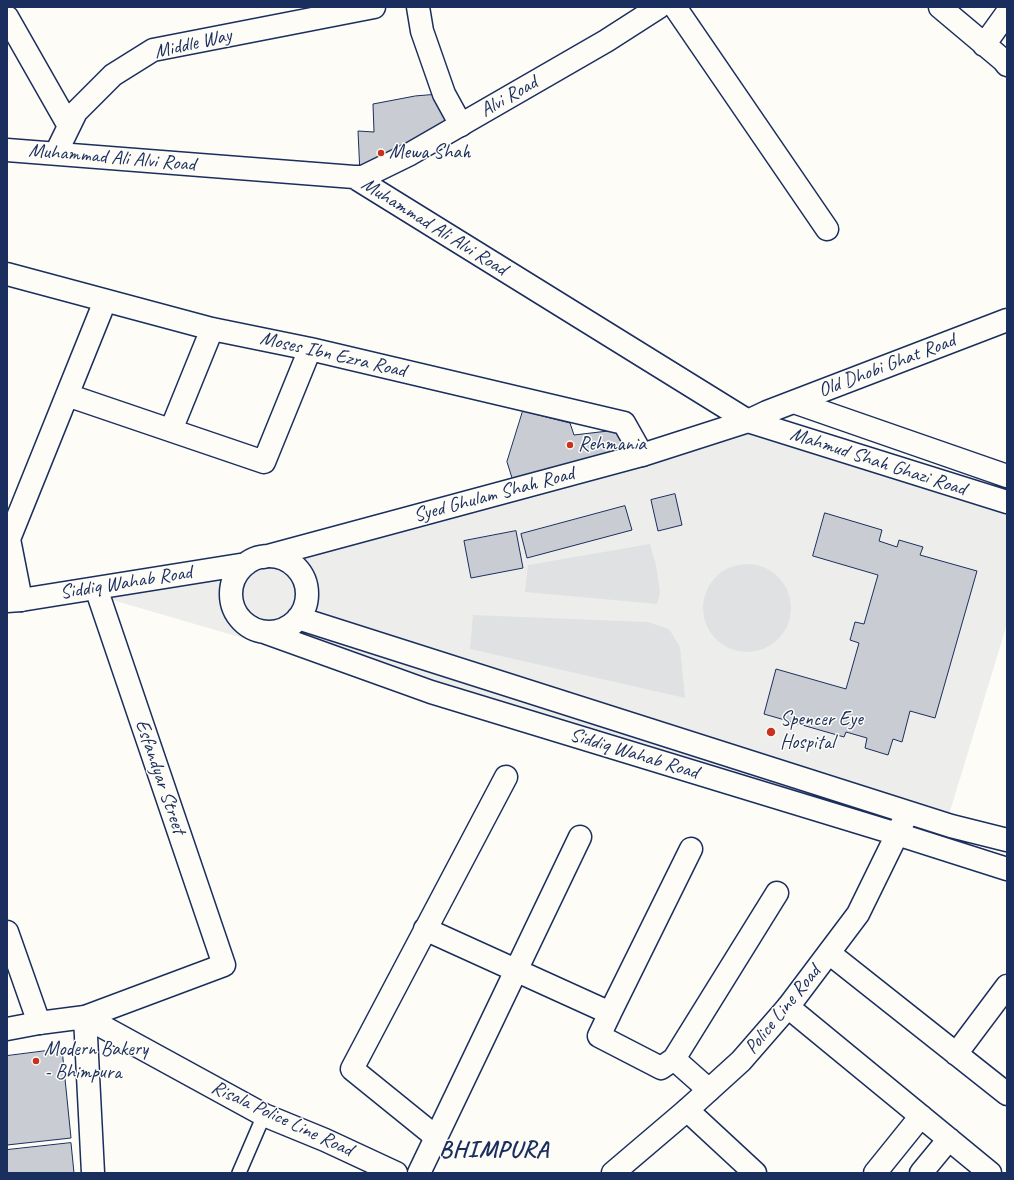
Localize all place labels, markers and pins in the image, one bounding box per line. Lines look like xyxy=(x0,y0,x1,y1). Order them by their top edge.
place label: Mewa Shah xyxy=(389,141,470,165)
marker: Mewa Shah xyxy=(376,148,386,158)
place label: Rehmania xyxy=(578,433,646,457)
marker: Rehmania xyxy=(565,440,575,450)
place label: Spencer Eye Hospital xyxy=(780,708,863,755)
marker: Spencer Eye Hospital xyxy=(765,726,777,738)
place label: Modern Bakery - Bhimpura xyxy=(44,1038,148,1085)
marker: Modern Bakery - Bhimpura xyxy=(31,1056,41,1066)

